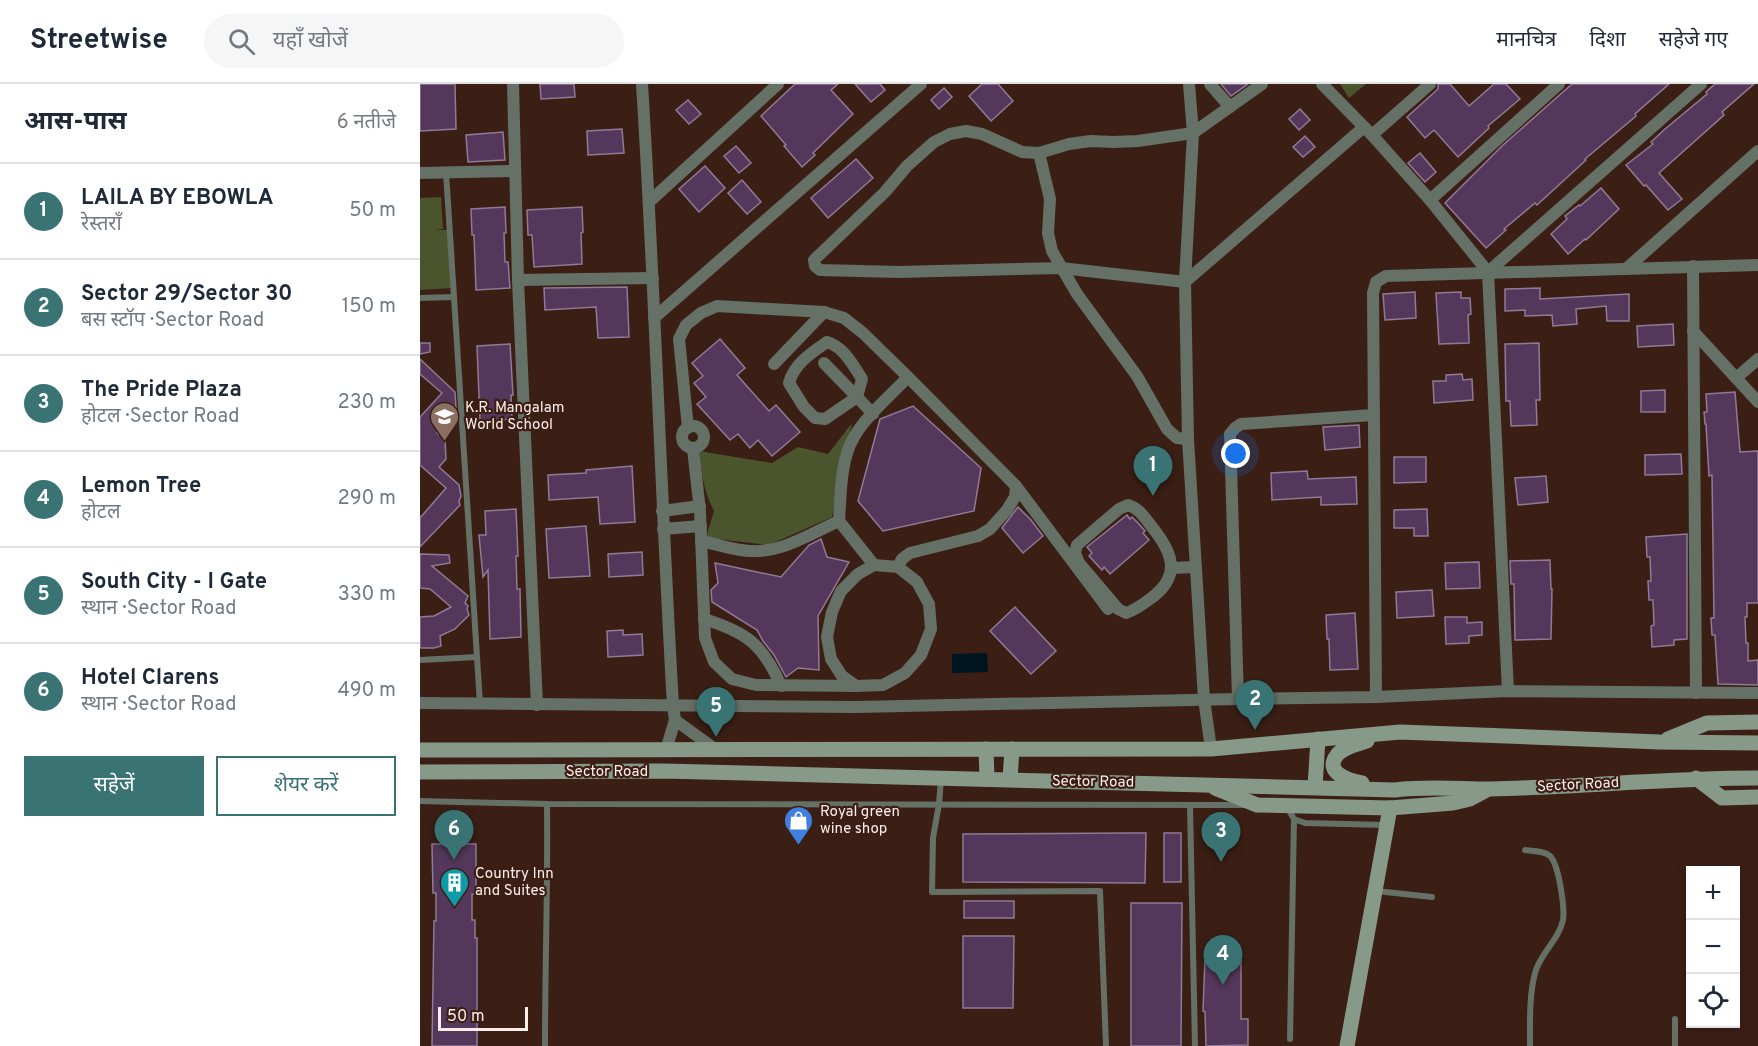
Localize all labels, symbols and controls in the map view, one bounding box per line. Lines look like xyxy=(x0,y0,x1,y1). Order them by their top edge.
search box xyxy=(204,14,624,68)
text: Streetwise xyxy=(30,23,168,59)
icon: search xyxy=(225,25,258,58)
text: मानचित्र xyxy=(1496,27,1556,54)
text: दिशा xyxy=(1589,27,1626,54)
text: सहेजे गए xyxy=(1659,27,1728,54)
text: यहाँ खोजें xyxy=(273,28,348,55)
text: आस-पास xyxy=(24,106,127,139)
text: 6 नतीजे xyxy=(337,110,396,136)
text: LAILA BY EBOWLA xyxy=(81,185,273,212)
text: 1 xyxy=(40,198,48,224)
text: 50 m xyxy=(349,198,396,224)
text: रेस्तराँ xyxy=(81,212,122,238)
text: Sector 29/Sector 30 xyxy=(81,281,293,308)
text: 2 xyxy=(37,294,50,320)
text: 150 m xyxy=(342,294,396,320)
text: बस स्टॉप · Sector Road xyxy=(81,308,264,334)
text: The Pride Plaza xyxy=(81,377,242,404)
text: 3 xyxy=(38,390,50,416)
text: 230 m xyxy=(337,390,396,416)
place label: K.R. Mangalam World School xyxy=(465,399,564,435)
school or university icon: K.R. Mangalam World School xyxy=(428,400,460,442)
text: होटल · Sector Road xyxy=(81,404,240,430)
your location xyxy=(1221,439,1250,468)
pin: 1 xyxy=(1134,446,1172,496)
text: Lemon Tree xyxy=(81,473,201,500)
text: 4 xyxy=(37,486,50,512)
text: 290 m xyxy=(338,486,396,512)
text: होटल xyxy=(81,500,120,526)
text: South City - I Gate xyxy=(81,569,267,596)
text: 5 xyxy=(37,582,50,608)
text: 330 m xyxy=(338,582,396,608)
text: स्थान · Sector Road xyxy=(81,596,237,622)
text: Hotel Clarens xyxy=(81,665,219,692)
text: 6 xyxy=(37,678,50,704)
text: 490 m xyxy=(338,678,396,704)
pin: 2 xyxy=(1236,680,1274,730)
pin: 5 xyxy=(696,688,736,737)
text: स्थान · Sector Road xyxy=(81,692,237,718)
button: सहेजें xyxy=(24,756,204,816)
button: शेयर करें xyxy=(216,756,396,816)
street label: Sector Road xyxy=(566,763,648,782)
street label: Sector Road xyxy=(1052,772,1134,793)
street label: Sector Road xyxy=(1536,774,1620,797)
place label: Royal green wine shop xyxy=(820,803,900,839)
shop icon: Royal green wine shop xyxy=(783,804,815,846)
pin: 6 xyxy=(435,810,474,860)
pin: 3 xyxy=(1202,812,1240,862)
place label: Country Inn and Suites xyxy=(475,865,554,901)
building icon: Country Inn and Suites xyxy=(438,866,470,908)
map controls xyxy=(1686,866,1740,1028)
button: + xyxy=(1686,866,1740,920)
button: − xyxy=(1686,920,1740,974)
pin: 4 xyxy=(1204,936,1242,985)
button: locate xyxy=(1686,974,1740,1028)
scale bar xyxy=(438,1004,528,1032)
text: 50 m xyxy=(447,1007,485,1027)

